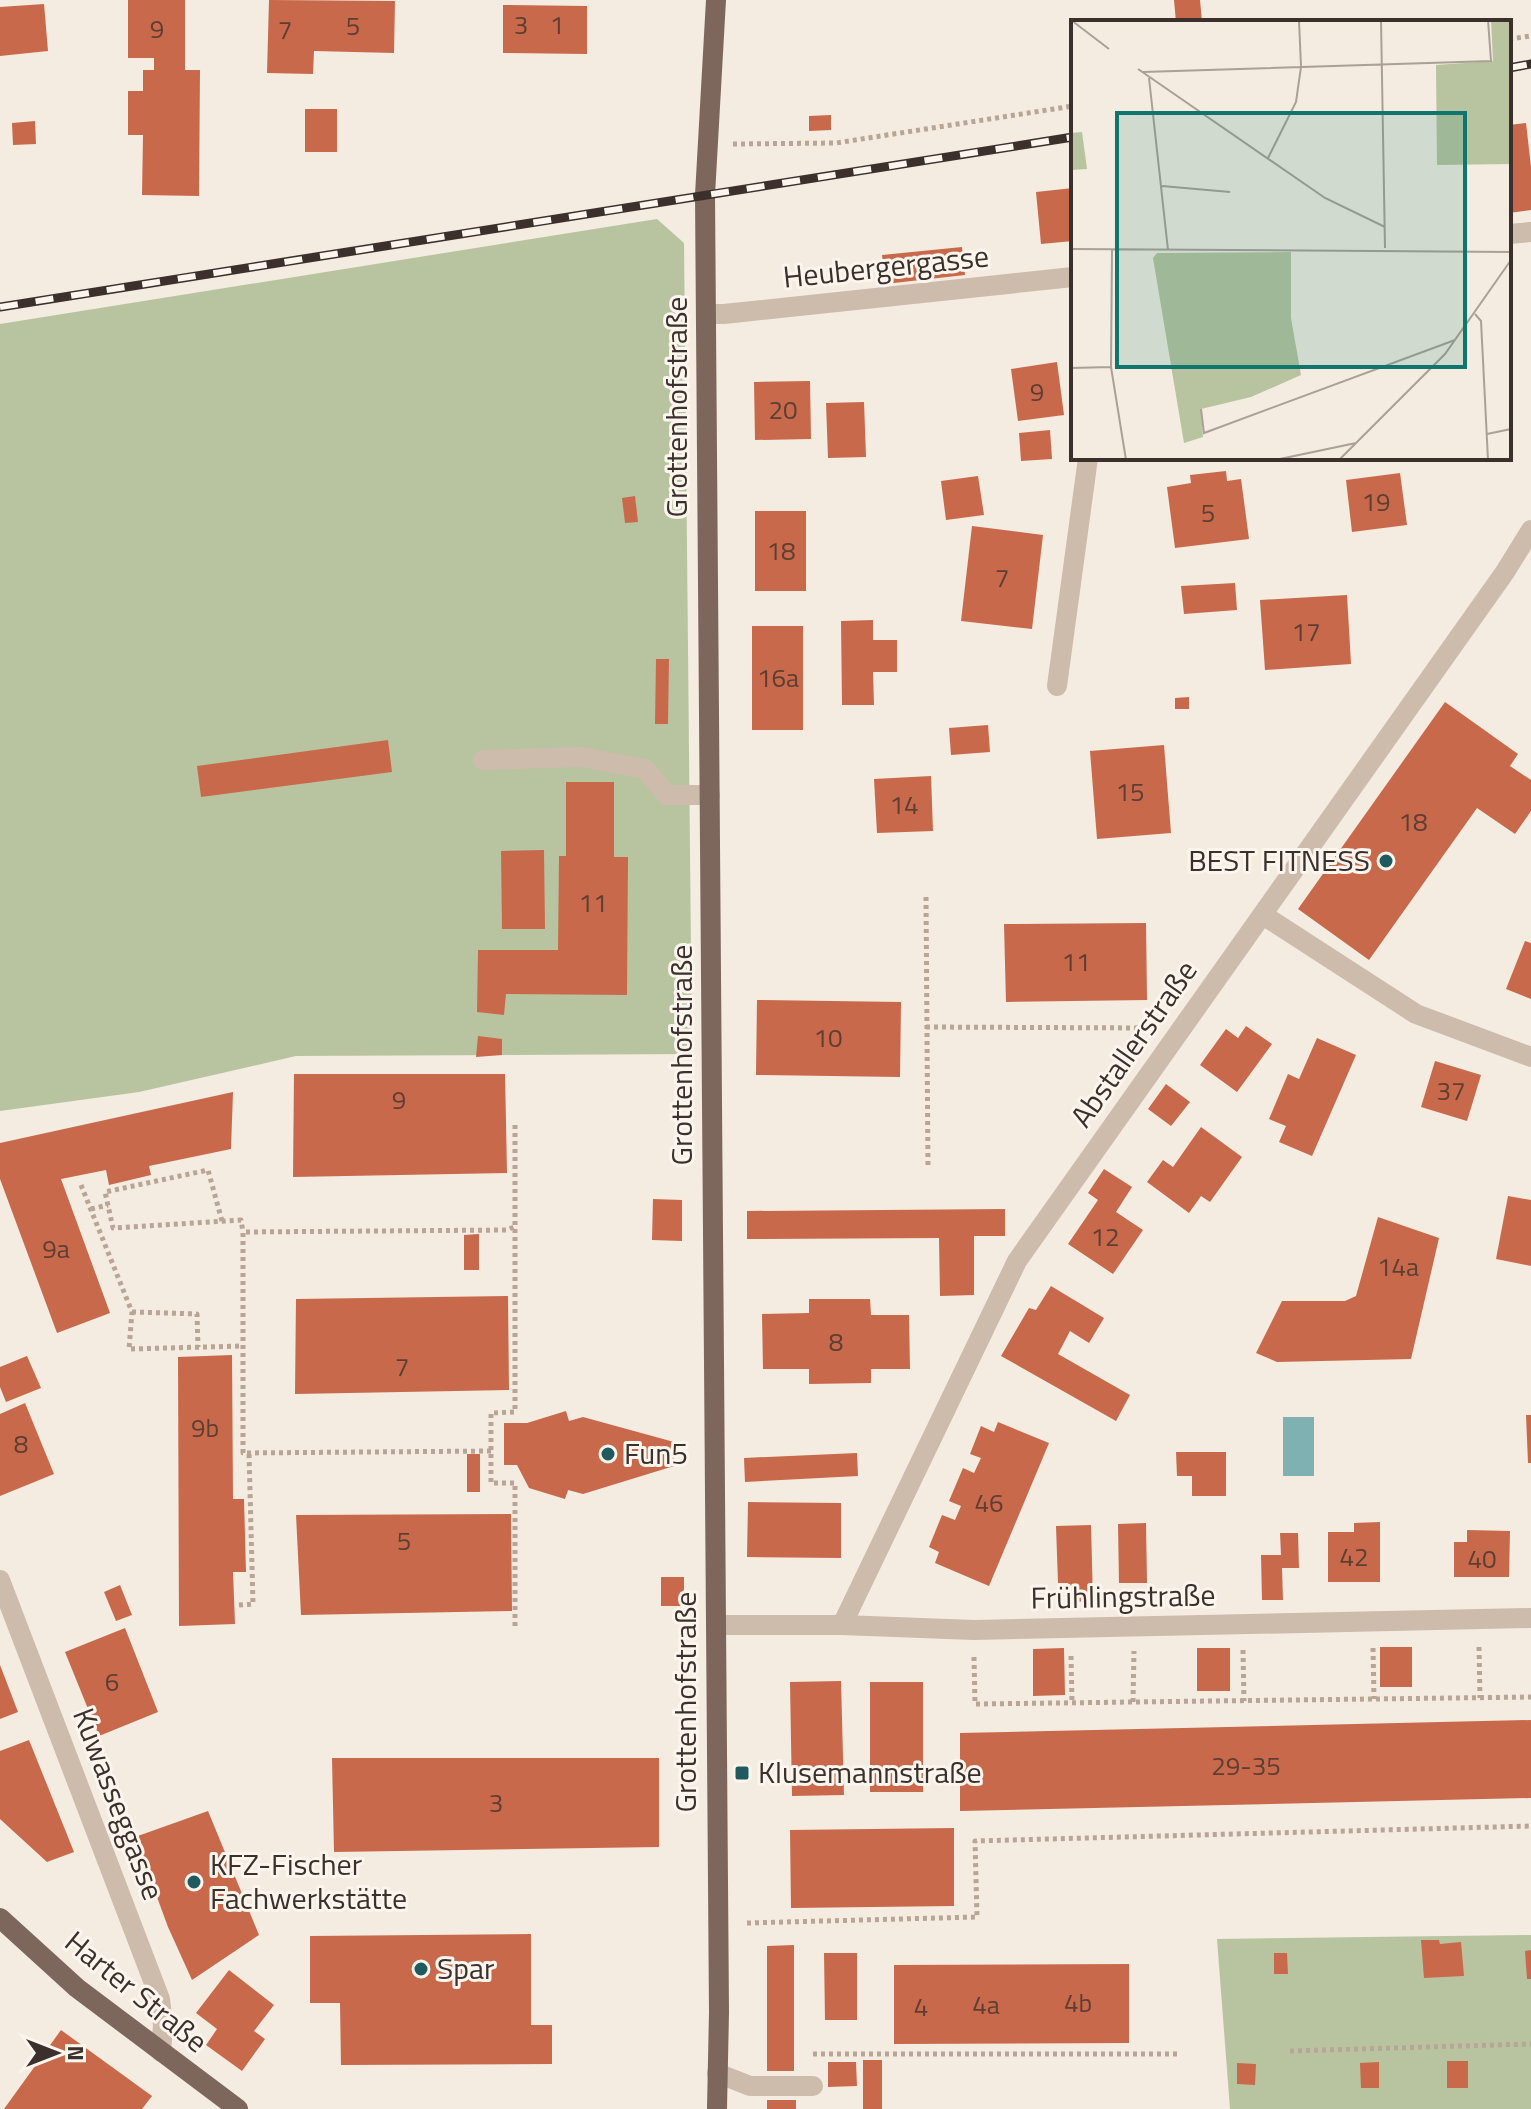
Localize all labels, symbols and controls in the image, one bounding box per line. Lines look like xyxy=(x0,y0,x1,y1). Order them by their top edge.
house number: 3 xyxy=(514,5,528,44)
house number: 1 xyxy=(550,5,564,44)
house number: 5 xyxy=(346,6,360,45)
house number: 9 xyxy=(150,9,164,48)
house number: 7 xyxy=(278,10,292,49)
inset map xyxy=(1071,20,1511,460)
street label: Heubergergasse xyxy=(781,232,991,300)
street label: Grottenhofstraße xyxy=(653,297,699,517)
house number: 9 xyxy=(1030,372,1044,411)
house number: 20 xyxy=(768,390,798,429)
house number: 19 xyxy=(1361,482,1391,521)
house number: 5 xyxy=(1201,493,1215,532)
house number: 18 xyxy=(766,531,796,570)
house number: 7 xyxy=(995,558,1009,597)
house number: 17 xyxy=(1291,612,1321,651)
house number: 16a xyxy=(757,658,799,697)
house number: 15 xyxy=(1115,772,1145,811)
house number: 14 xyxy=(889,785,919,824)
house number: 18 xyxy=(1398,802,1428,841)
place label: BEST FITNESS xyxy=(1188,837,1370,883)
marker: BEST FITNESS xyxy=(1377,852,1395,870)
house number: 11 xyxy=(578,883,608,922)
house number: 11 xyxy=(1061,942,1091,981)
street label: Grottenhofstraße xyxy=(658,945,704,1165)
street label: Abstallerstraße xyxy=(1058,950,1208,1136)
house number: 10 xyxy=(813,1018,843,1057)
house number: 37 xyxy=(1436,1071,1466,1110)
house number: 9 xyxy=(392,1080,406,1119)
house number: 12 xyxy=(1090,1217,1120,1256)
house number: 9a xyxy=(42,1229,70,1268)
house number: 14a xyxy=(1377,1247,1419,1286)
house number: 8 xyxy=(829,1322,843,1361)
house number: 7 xyxy=(395,1347,409,1386)
house number: 9b xyxy=(191,1408,219,1447)
house number: 8 xyxy=(14,1424,28,1463)
place label: Fun5 xyxy=(624,1430,688,1476)
marker: Fun5 xyxy=(599,1445,617,1463)
house number: 46 xyxy=(974,1483,1004,1522)
house number: 5 xyxy=(397,1521,411,1560)
house number: 42 xyxy=(1339,1537,1369,1576)
house number: 40 xyxy=(1467,1539,1497,1578)
street label: Frühlingstraße xyxy=(1030,1571,1216,1621)
street label: Grottenhofstraße xyxy=(662,1592,708,1812)
house number: 6 xyxy=(105,1662,119,1701)
street label: Kuwasseggasse xyxy=(61,1701,177,1906)
house number: 29-35 xyxy=(1211,1746,1281,1785)
place label: Klusemannstraße xyxy=(758,1749,982,1795)
marker: Klusemannstraße xyxy=(733,1764,751,1782)
house number: 3 xyxy=(489,1783,503,1822)
place label: KFZ-Fischer Fachwerkstätte xyxy=(210,1841,407,1921)
marker: KFZ-Fischer Fachwerkstätte xyxy=(185,1873,203,1891)
street label: Harter Straße xyxy=(55,1919,218,2063)
place label: Spar xyxy=(437,1945,494,1991)
marker: Spar xyxy=(412,1960,430,1978)
house number: 4b xyxy=(1064,1983,1092,2022)
house number: 4a xyxy=(972,1985,1000,2024)
house number: 4 xyxy=(914,1987,928,2026)
north arrow xyxy=(16,2013,96,2093)
text: N xyxy=(59,2045,93,2061)

